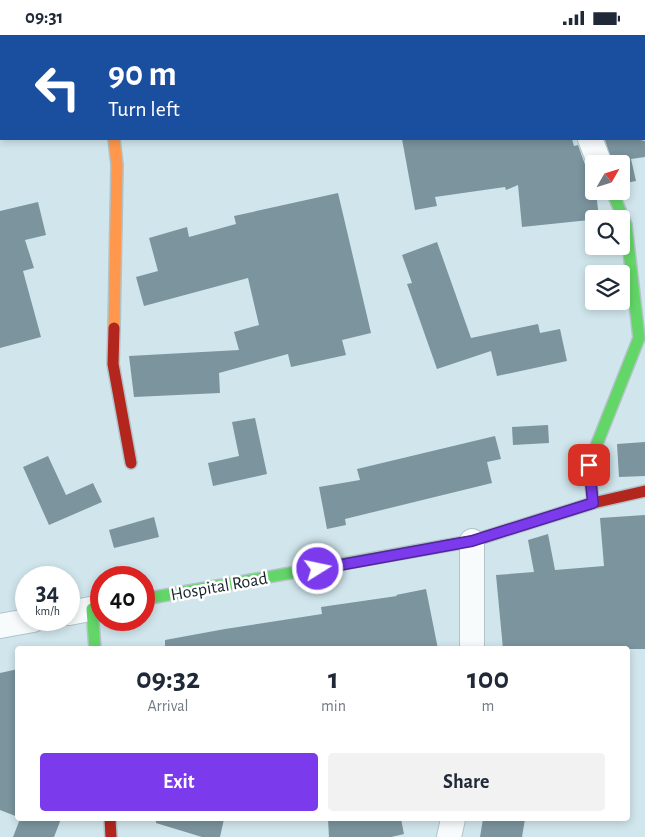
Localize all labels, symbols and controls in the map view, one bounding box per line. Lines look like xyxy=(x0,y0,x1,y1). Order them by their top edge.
text: 09:31 xyxy=(25,8,63,27)
icon: left xyxy=(25,55,90,120)
text: 90 m xyxy=(108,57,177,92)
text: Turn left xyxy=(108,98,180,120)
north arrow xyxy=(585,155,630,200)
map controls xyxy=(585,155,630,310)
button: search xyxy=(585,210,630,255)
button: layers xyxy=(585,265,630,310)
pin xyxy=(568,444,610,486)
icon: arrive xyxy=(575,451,603,479)
position arrow xyxy=(291,542,343,594)
speed limit sign: 40 xyxy=(90,566,155,631)
street label: Hospital Road xyxy=(169,570,269,604)
text: 34 xyxy=(36,580,59,605)
text: km/h xyxy=(35,605,60,617)
text: 09:32 xyxy=(136,664,200,694)
text: 1 xyxy=(328,664,339,694)
text: 100 xyxy=(467,664,509,694)
text: Arrival xyxy=(147,698,189,714)
text: min xyxy=(321,698,346,714)
text: m xyxy=(482,698,494,714)
button: Exit xyxy=(40,753,318,811)
button: Share xyxy=(328,753,605,811)

